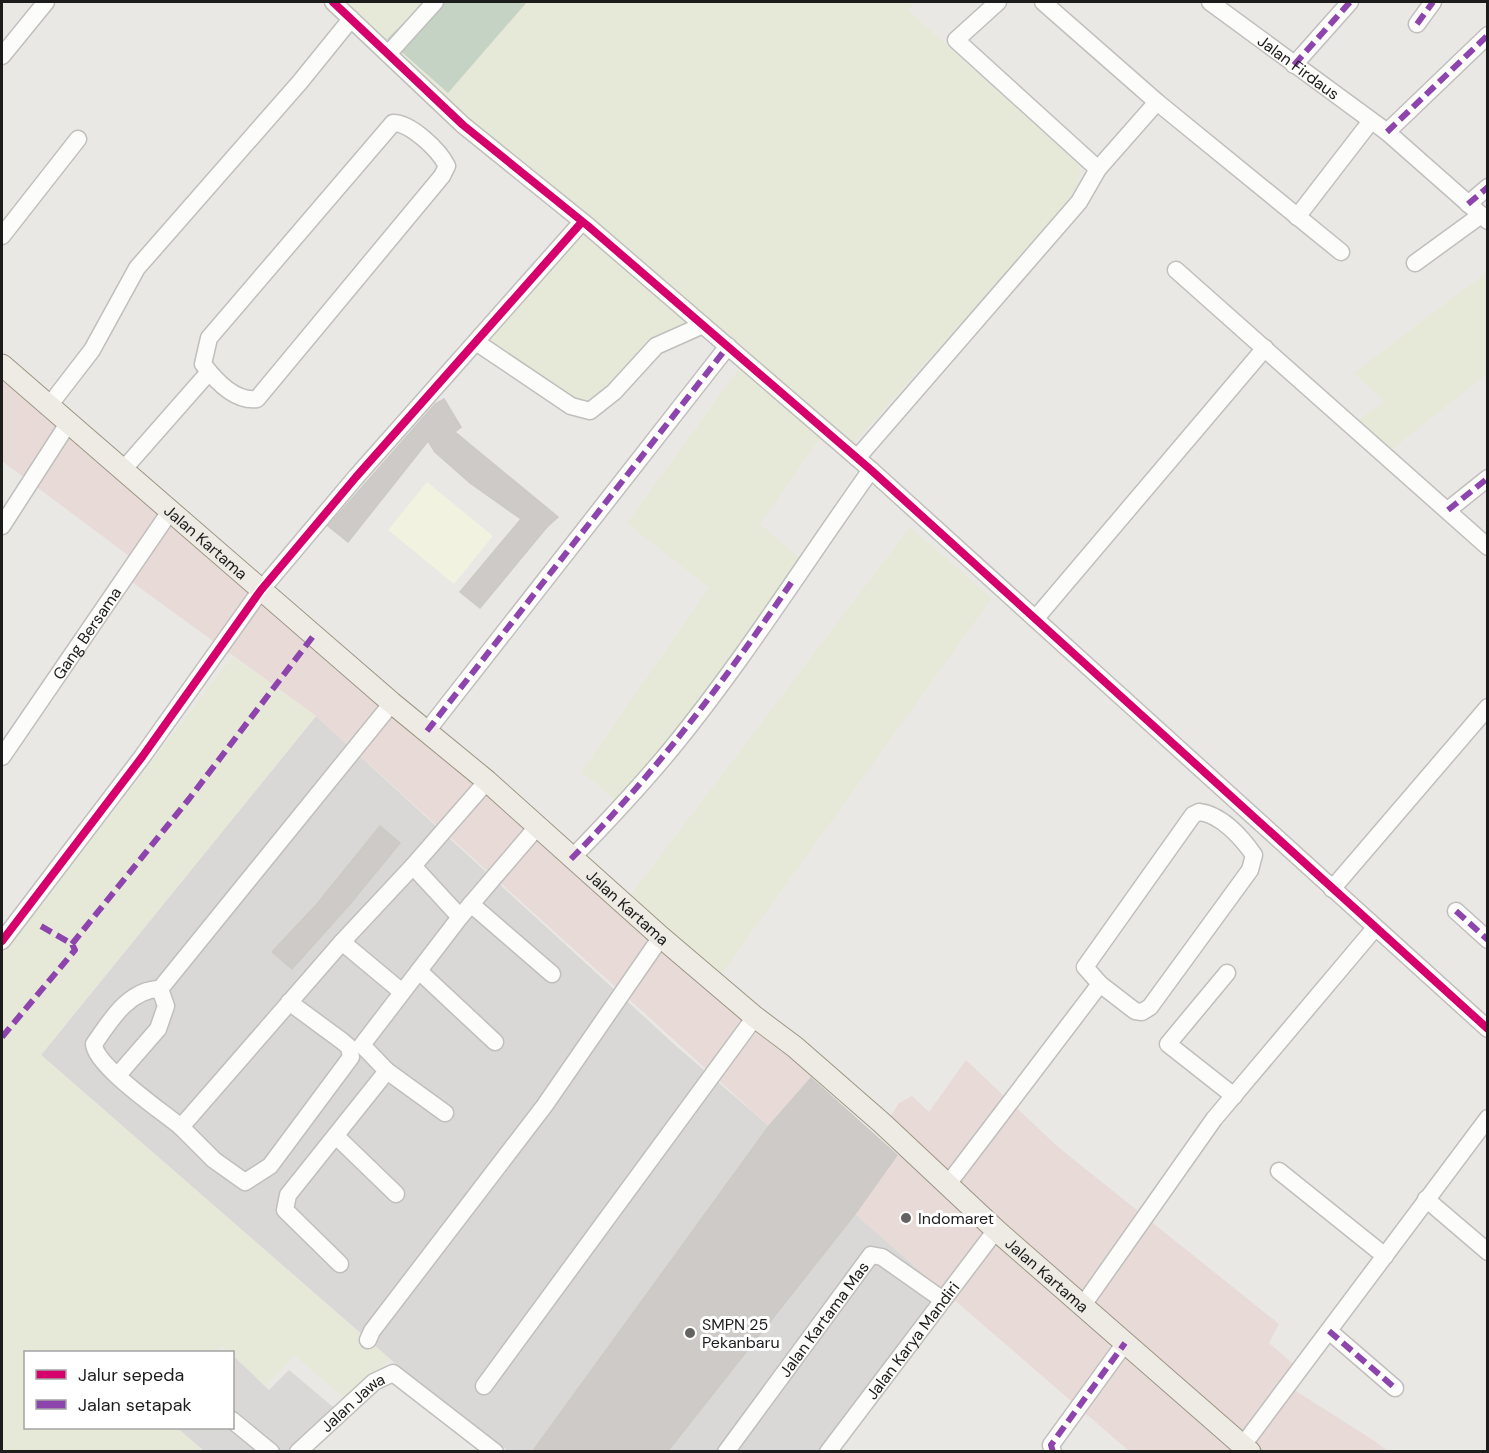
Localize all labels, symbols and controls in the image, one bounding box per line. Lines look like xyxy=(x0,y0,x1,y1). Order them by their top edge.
street label: Jalan Firdaus xyxy=(1253,30,1343,105)
street label: Jalan Kartama xyxy=(159,500,252,584)
street label: Gang Bersama xyxy=(48,583,126,684)
street label: Jalan Kartama xyxy=(582,865,673,950)
place label: Indomaret xyxy=(918,1208,994,1229)
marker: Indomaret xyxy=(899,1211,913,1225)
street label: Jalan Kartama xyxy=(1001,1233,1093,1317)
street label: Jalan Kartama Mas xyxy=(775,1257,874,1381)
street label: Jalan Karya Mandiri xyxy=(861,1277,964,1404)
place label: SMPN 25 Pekanbaru xyxy=(702,1314,780,1353)
marker: SMPN 25 Pekanbaru xyxy=(683,1326,697,1340)
legend xyxy=(24,1351,234,1429)
text: Jalur sepeda xyxy=(78,1363,184,1387)
street label: Jalan Jawa xyxy=(316,1368,388,1437)
text: Jalan setapak xyxy=(78,1393,192,1417)

